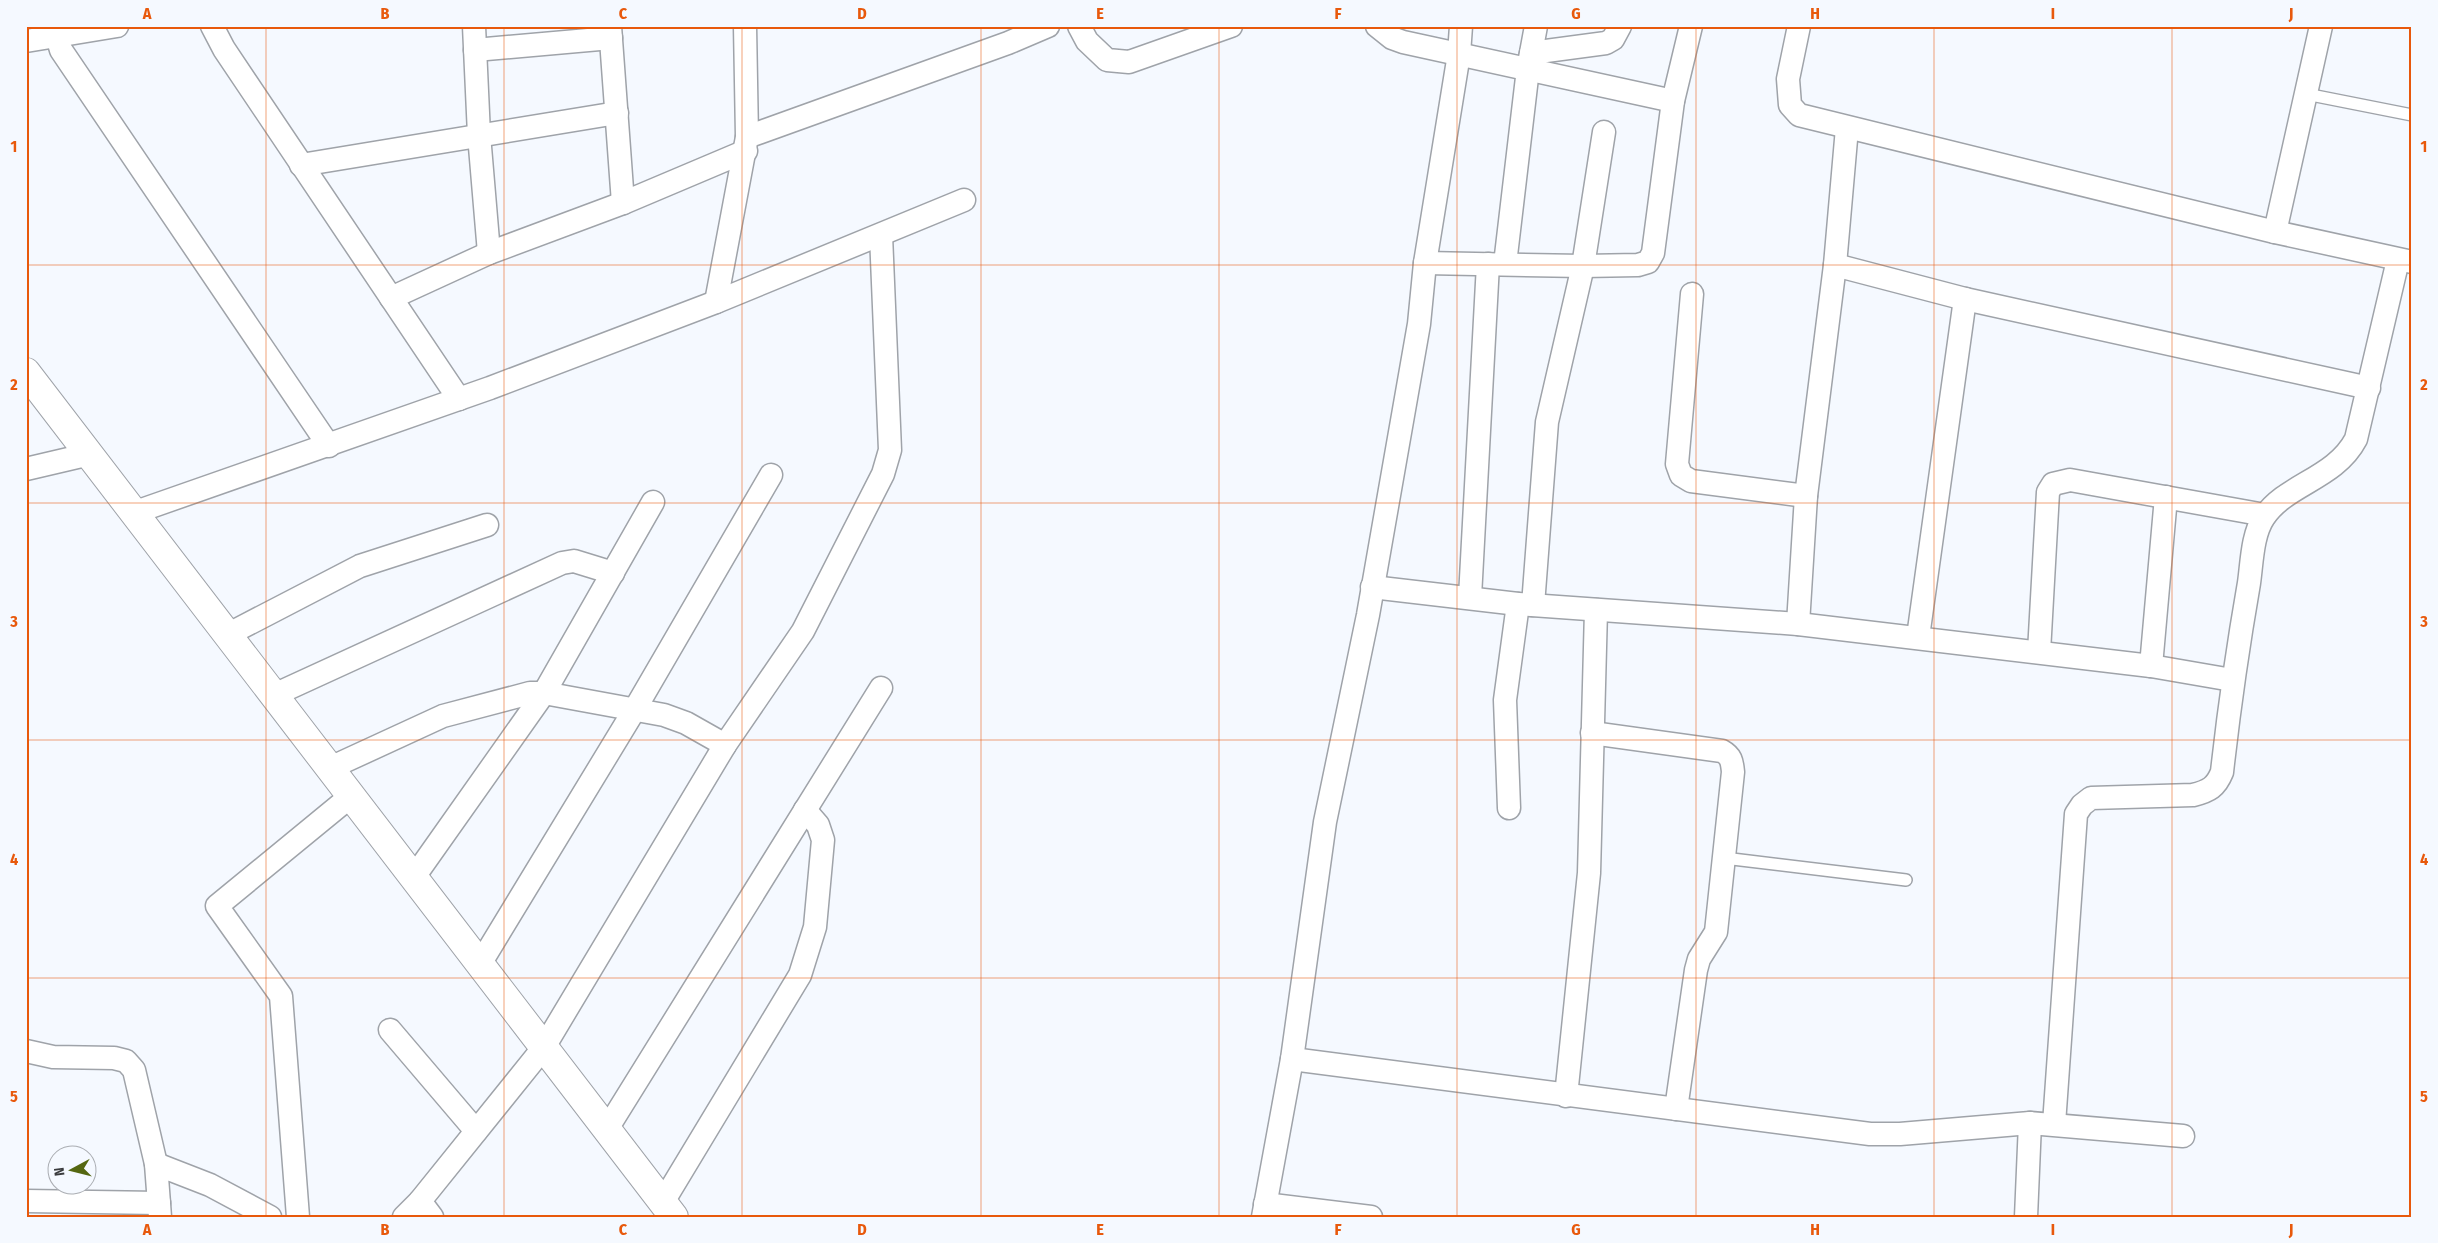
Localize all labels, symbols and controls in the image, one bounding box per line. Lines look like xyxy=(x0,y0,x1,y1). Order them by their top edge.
text: A xyxy=(142,4,152,23)
text: B xyxy=(381,4,390,23)
text: C xyxy=(619,4,628,23)
text: D xyxy=(857,4,867,23)
text: E xyxy=(1096,4,1104,23)
text: F xyxy=(1334,4,1342,23)
text: G xyxy=(1571,4,1581,23)
text: H xyxy=(1810,4,1820,23)
text: I xyxy=(2051,4,2055,23)
text: J xyxy=(2288,4,2293,23)
text: 1 xyxy=(11,137,17,156)
text: 1 xyxy=(2421,137,2427,156)
text: 2 xyxy=(9,375,18,394)
text: 2 xyxy=(2419,375,2428,394)
text: 3 xyxy=(9,612,18,631)
text: 3 xyxy=(2419,612,2428,631)
text: 4 xyxy=(10,850,18,869)
text: 4 xyxy=(2420,850,2428,869)
text: 5 xyxy=(10,1087,18,1106)
text: 5 xyxy=(2420,1087,2428,1106)
north arrow xyxy=(48,1146,98,1196)
text: N xyxy=(51,1166,69,1177)
text: A xyxy=(142,1220,152,1239)
text: B xyxy=(381,1220,390,1239)
text: C xyxy=(619,1220,628,1239)
text: D xyxy=(857,1220,867,1239)
text: E xyxy=(1096,1220,1104,1239)
text: F xyxy=(1334,1220,1342,1239)
text: G xyxy=(1571,1220,1581,1239)
text: H xyxy=(1810,1220,1820,1239)
text: I xyxy=(2051,1220,2055,1239)
text: J xyxy=(2288,1220,2293,1239)

